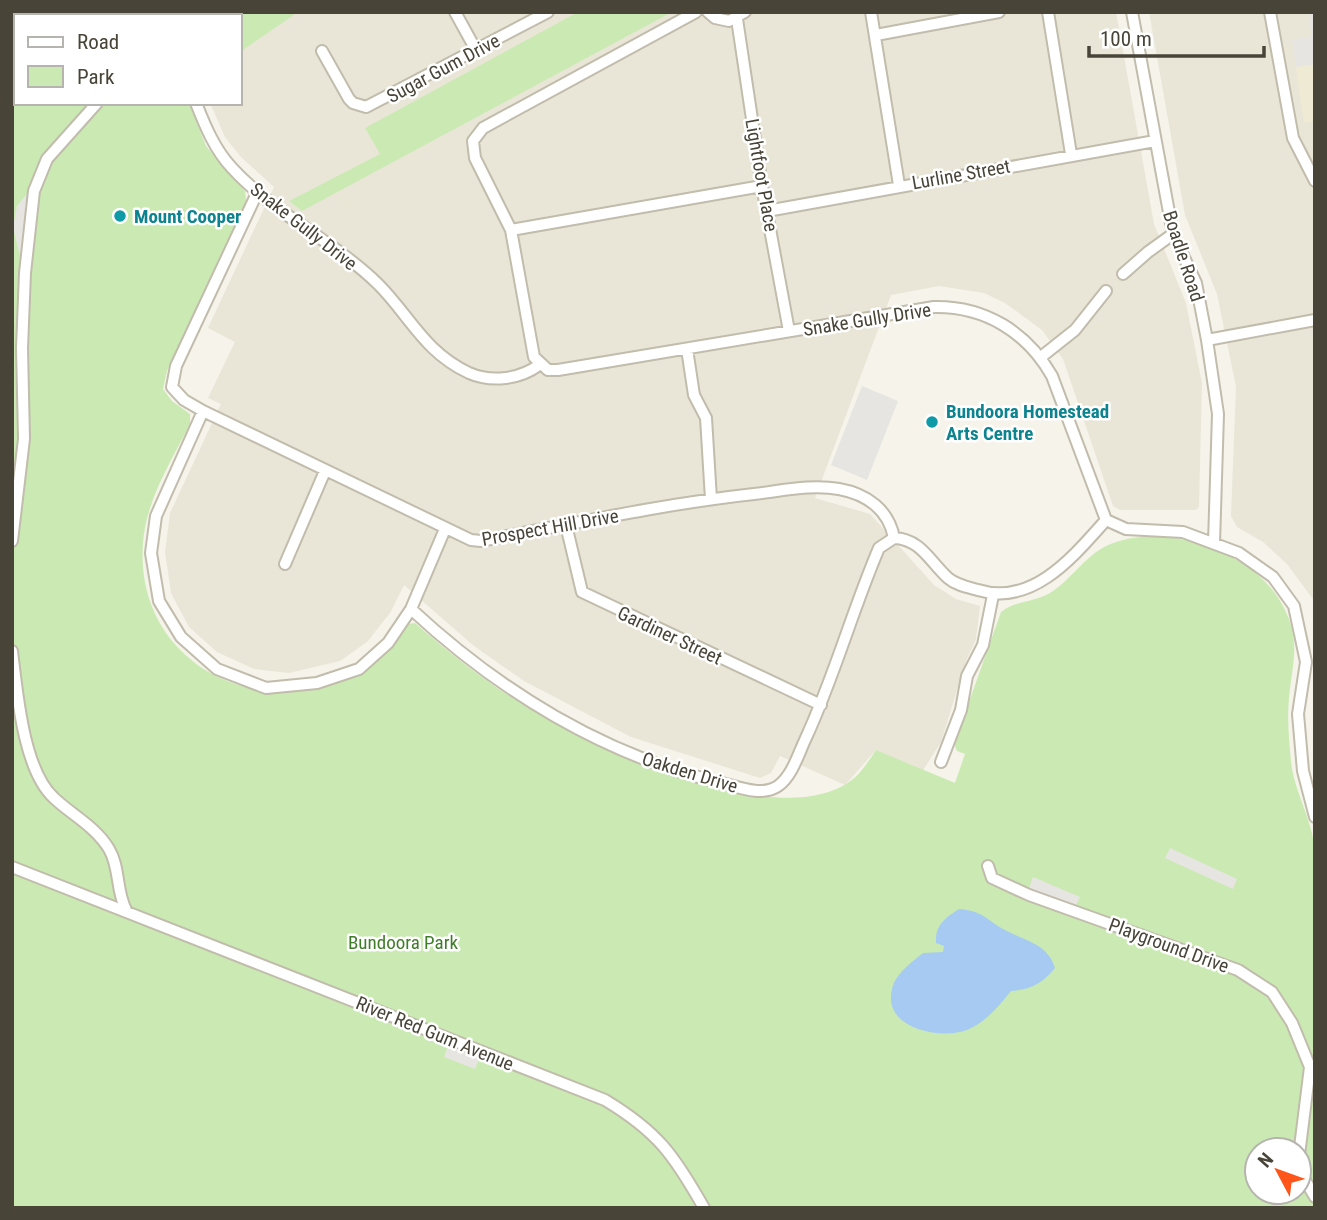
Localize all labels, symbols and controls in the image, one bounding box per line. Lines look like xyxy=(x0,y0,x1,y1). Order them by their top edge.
legend xyxy=(14,14,242,105)
scale bar xyxy=(1089,14,1264,58)
text: 100 m xyxy=(1100,27,1152,51)
street label: Sugar Gum Drive xyxy=(383,29,504,108)
text: Road xyxy=(77,30,119,54)
text: Park xyxy=(77,65,115,89)
street label: Lightfoot Place xyxy=(740,117,783,233)
street label: Lurline Street xyxy=(910,155,1012,194)
street label: Snake Gully Drive xyxy=(246,178,362,275)
place label: Mount Cooper xyxy=(134,205,241,228)
marker: Mount Cooper xyxy=(112,208,128,224)
street label: Boadle Road xyxy=(1158,208,1209,305)
street label: Snake Gully Drive xyxy=(802,298,933,341)
place label: Bundoora Homestead Arts Centre xyxy=(946,400,1109,445)
marker: Bundoora Homestead Arts Centre xyxy=(924,414,940,430)
street label: Prospect Hill Drive xyxy=(480,504,620,551)
street label: Gardiner Street xyxy=(614,601,726,670)
street label: Oakden Drive xyxy=(639,747,740,798)
street label: Playground Drive xyxy=(1106,913,1232,978)
park label: Bundoora Park xyxy=(348,931,458,954)
street label: River Red Gum Avenue xyxy=(353,991,517,1076)
north arrow xyxy=(1243,1136,1313,1206)
text: N xyxy=(1253,1148,1278,1172)

